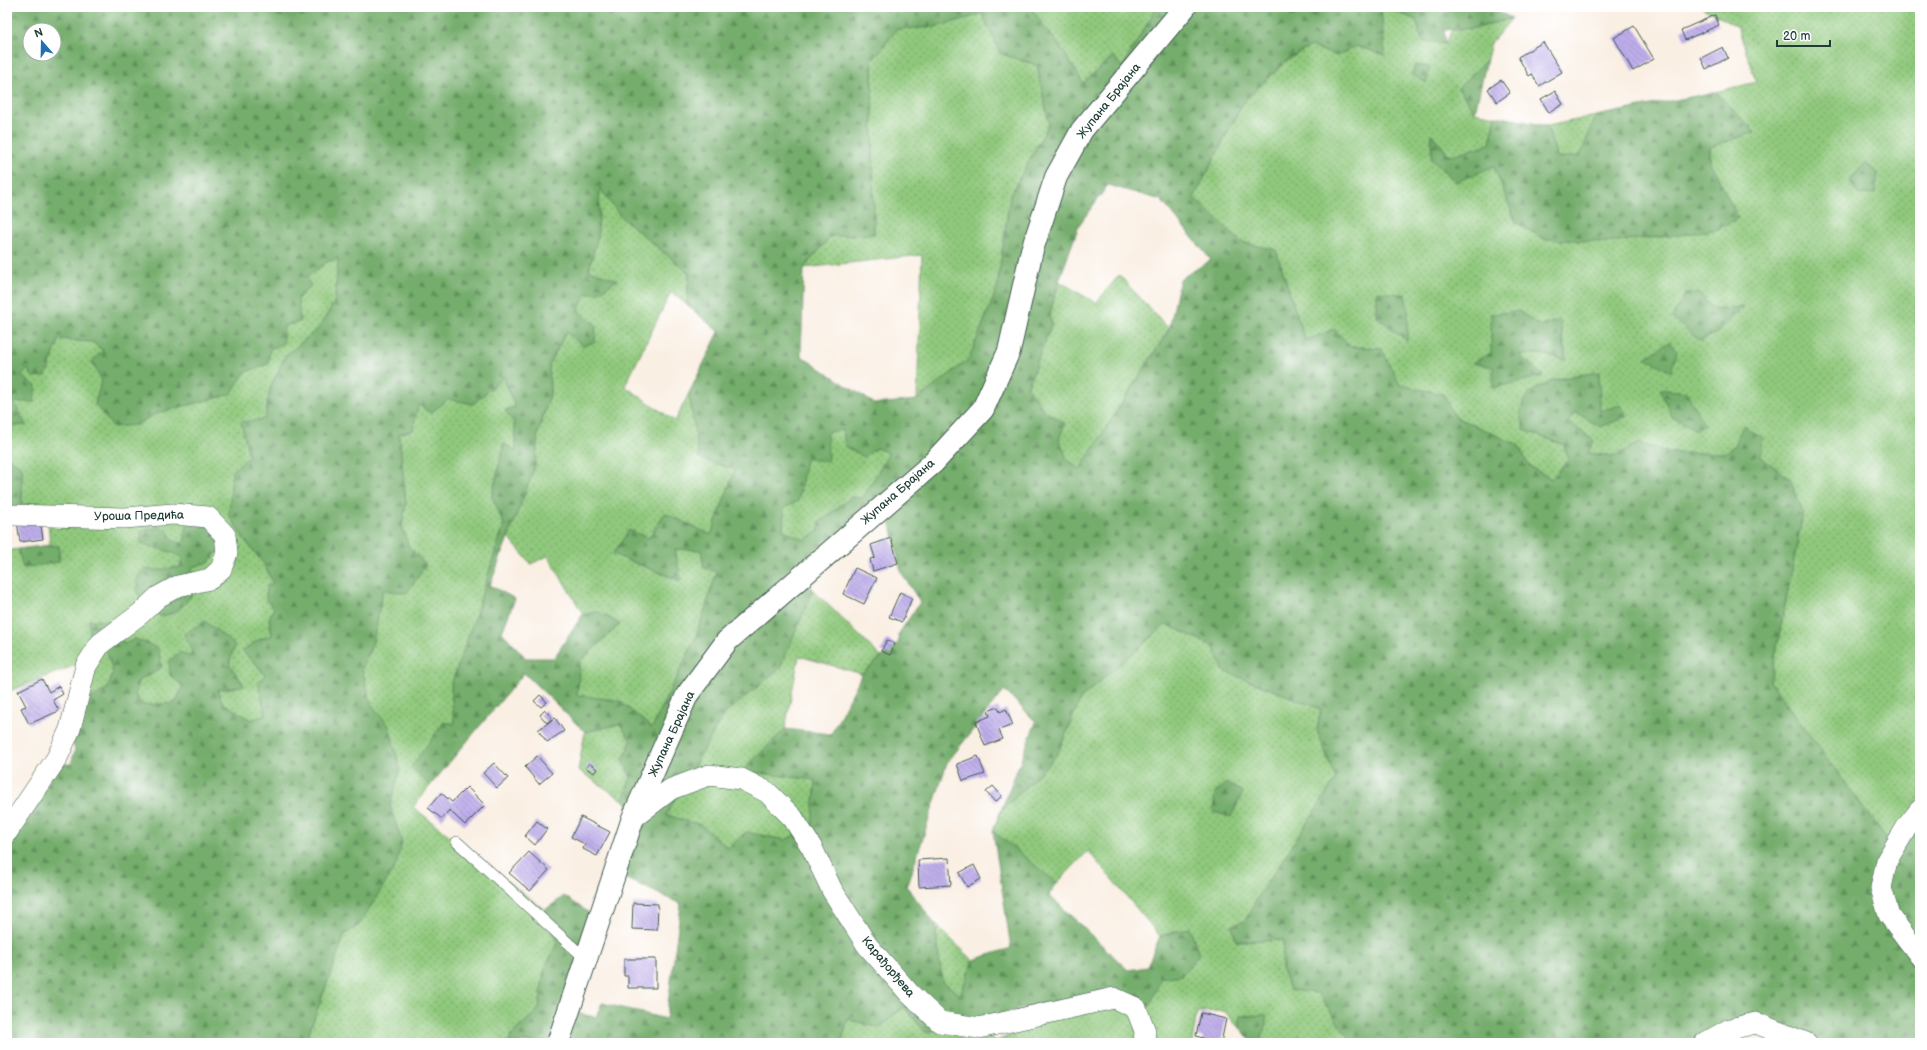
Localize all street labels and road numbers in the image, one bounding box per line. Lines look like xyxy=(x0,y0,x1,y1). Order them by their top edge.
street label: Жупана Брајана xyxy=(1074,60,1144,142)
street label: Жупана Брајана xyxy=(858,456,938,528)
street label: Уроша Предића xyxy=(94,508,184,524)
street label: Жупана Брајана xyxy=(646,689,698,779)
street label: Карађорђева xyxy=(858,934,918,1000)

